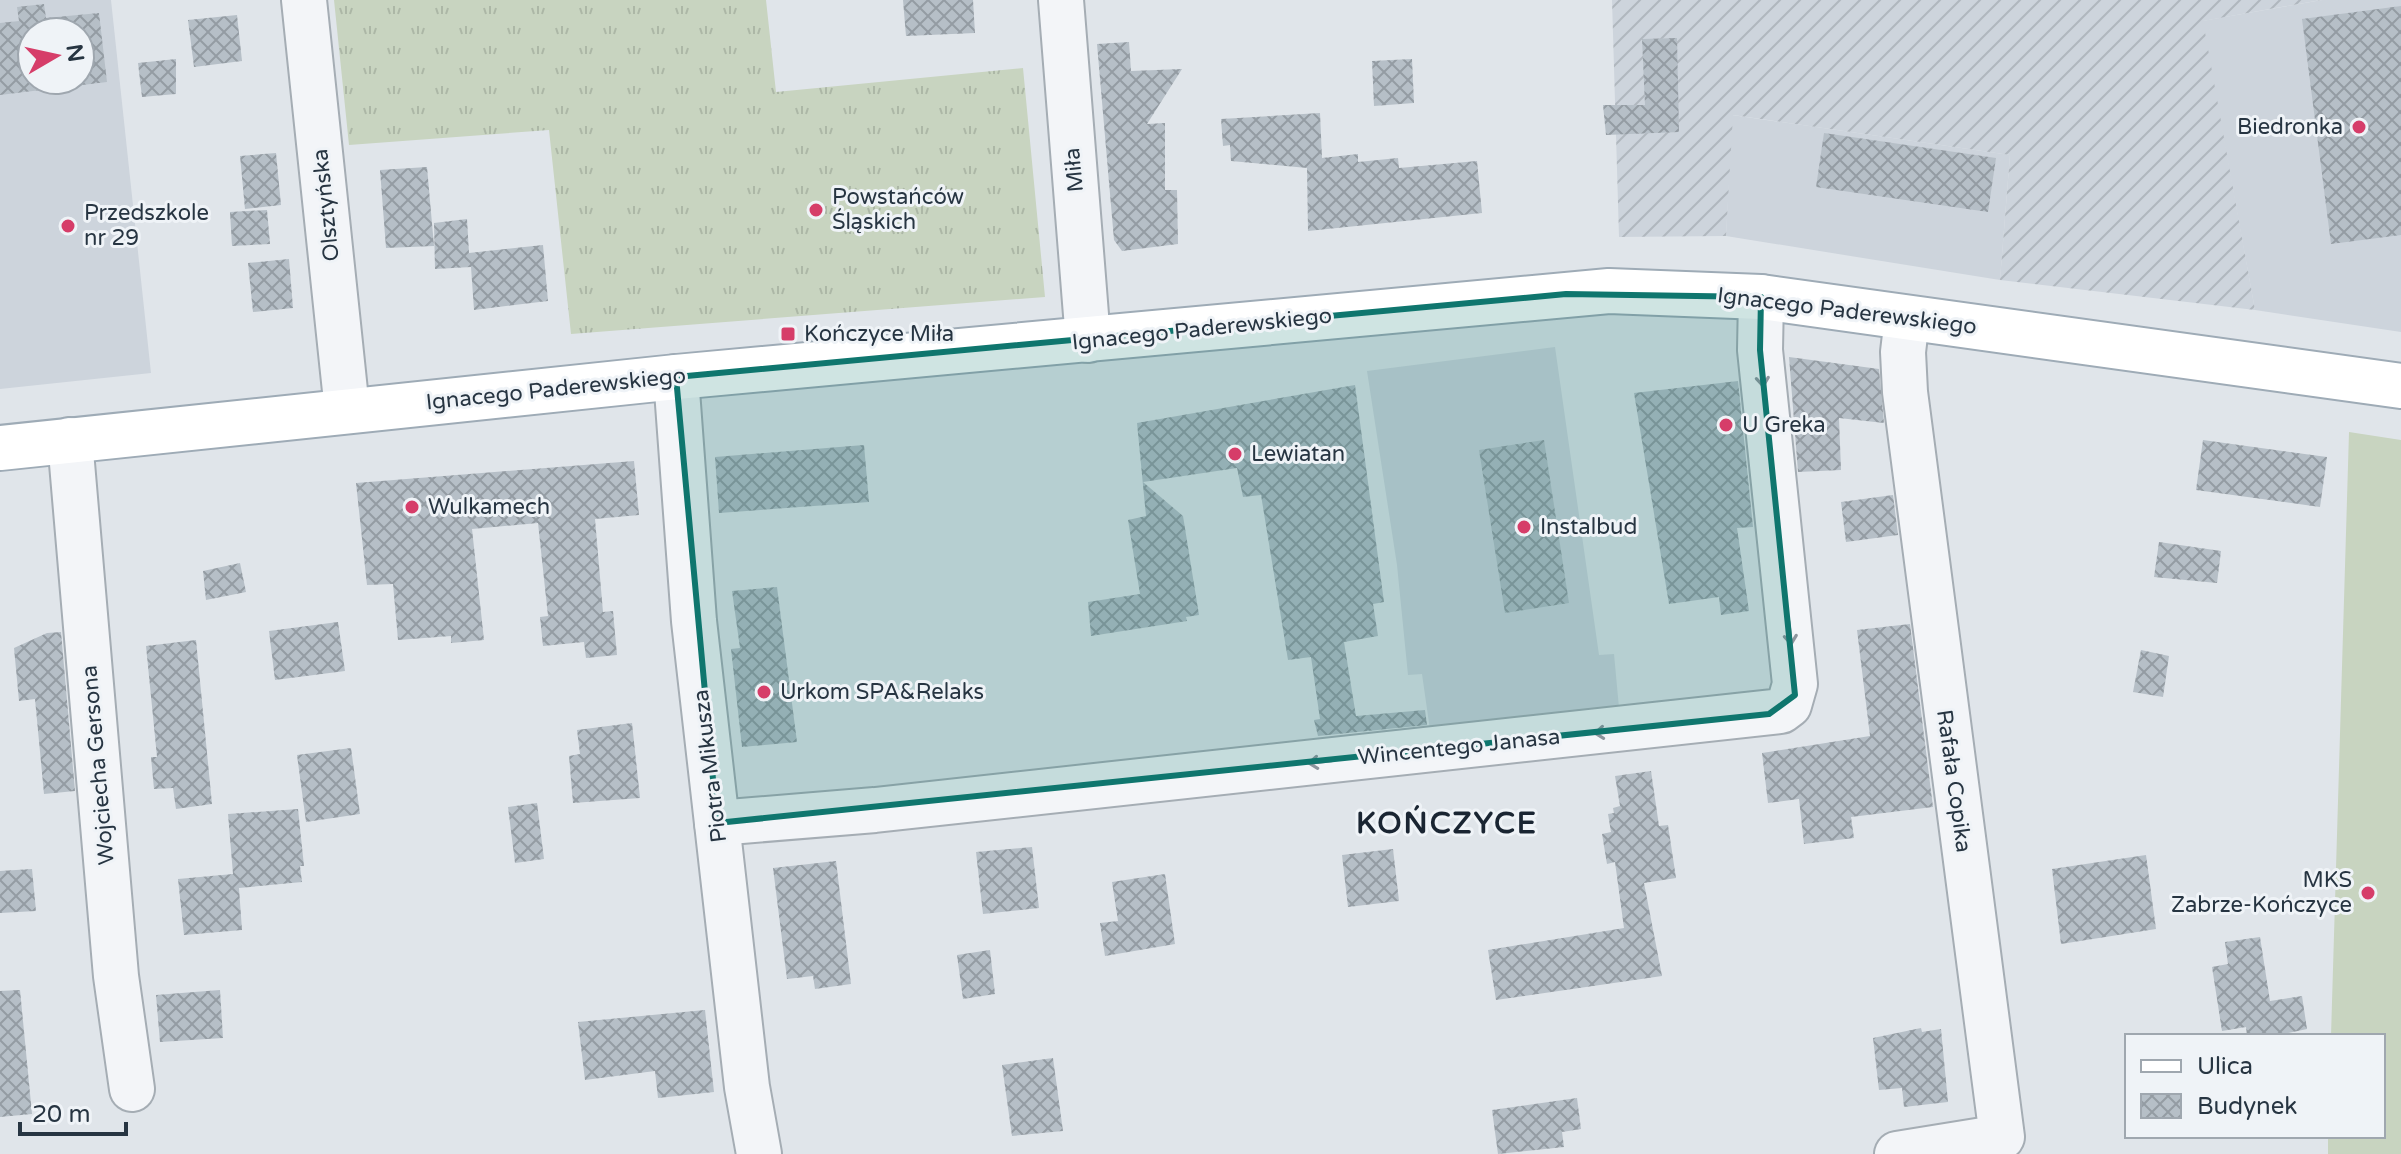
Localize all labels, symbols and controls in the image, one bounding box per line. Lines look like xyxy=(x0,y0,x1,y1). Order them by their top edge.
north arrow xyxy=(16,16,96,96)
text: N xyxy=(61,42,89,64)
place label: Biedronka xyxy=(2237,114,2343,140)
marker: Biedronka xyxy=(2350,118,2368,136)
street label: Miła xyxy=(1059,147,1089,193)
street label: Olsztyńska xyxy=(307,148,345,262)
place label: Powstańców Śląskich xyxy=(832,184,964,235)
place label: Przedszkole nr 29 xyxy=(84,200,209,251)
marker: Powstańców Śląskich xyxy=(807,201,825,219)
marker: Przedszkole nr 29 xyxy=(59,217,77,235)
street label: Ignacego Paderewskiego xyxy=(1716,282,1978,340)
street label: Ignacego Paderewskiego xyxy=(1071,302,1333,356)
place label: Kończyce Miła xyxy=(804,321,954,347)
marker: Kończyce Miła xyxy=(779,325,797,343)
one-way arrow xyxy=(1755,361,1770,388)
street label: Ignacego Paderewskiego xyxy=(425,362,687,416)
place label: U Greka xyxy=(1742,412,1826,438)
marker: U Greka xyxy=(1717,416,1735,434)
place label: Lewiatan xyxy=(1251,441,1345,467)
marker: Lewiatan xyxy=(1226,445,1244,463)
place label: Wulkamech xyxy=(428,494,550,520)
marker: Wulkamech xyxy=(403,498,421,516)
place label: Instalbud xyxy=(1540,514,1637,540)
marker: Instalbud xyxy=(1515,518,1533,536)
one-way arrow xyxy=(1782,619,1797,646)
street label: Wojciecha Gersona xyxy=(76,664,120,866)
place label: Urkom SPA&Relaks xyxy=(780,679,984,705)
marker: Urkom SPA&Relaks xyxy=(755,683,773,701)
street label: Piotra Mikusza xyxy=(688,688,732,844)
street label: Rafała Copika xyxy=(1931,708,1977,854)
street label: Wincentego Janasa xyxy=(1357,723,1561,771)
one-way arrow xyxy=(1593,724,1620,739)
one-way arrow xyxy=(1307,755,1333,770)
district label: KOŃCZYCE xyxy=(1356,804,1538,842)
place label: MKS Zabrze-Kończyce xyxy=(2171,867,2352,918)
marker: MKS Zabrze-Kończyce xyxy=(2359,884,2377,902)
legend xyxy=(2125,1034,2385,1138)
text: Ulica xyxy=(2197,1052,2253,1081)
scale bar xyxy=(20,1086,126,1136)
text: Budynek xyxy=(2197,1092,2297,1121)
text: 20 m xyxy=(32,1100,90,1129)

